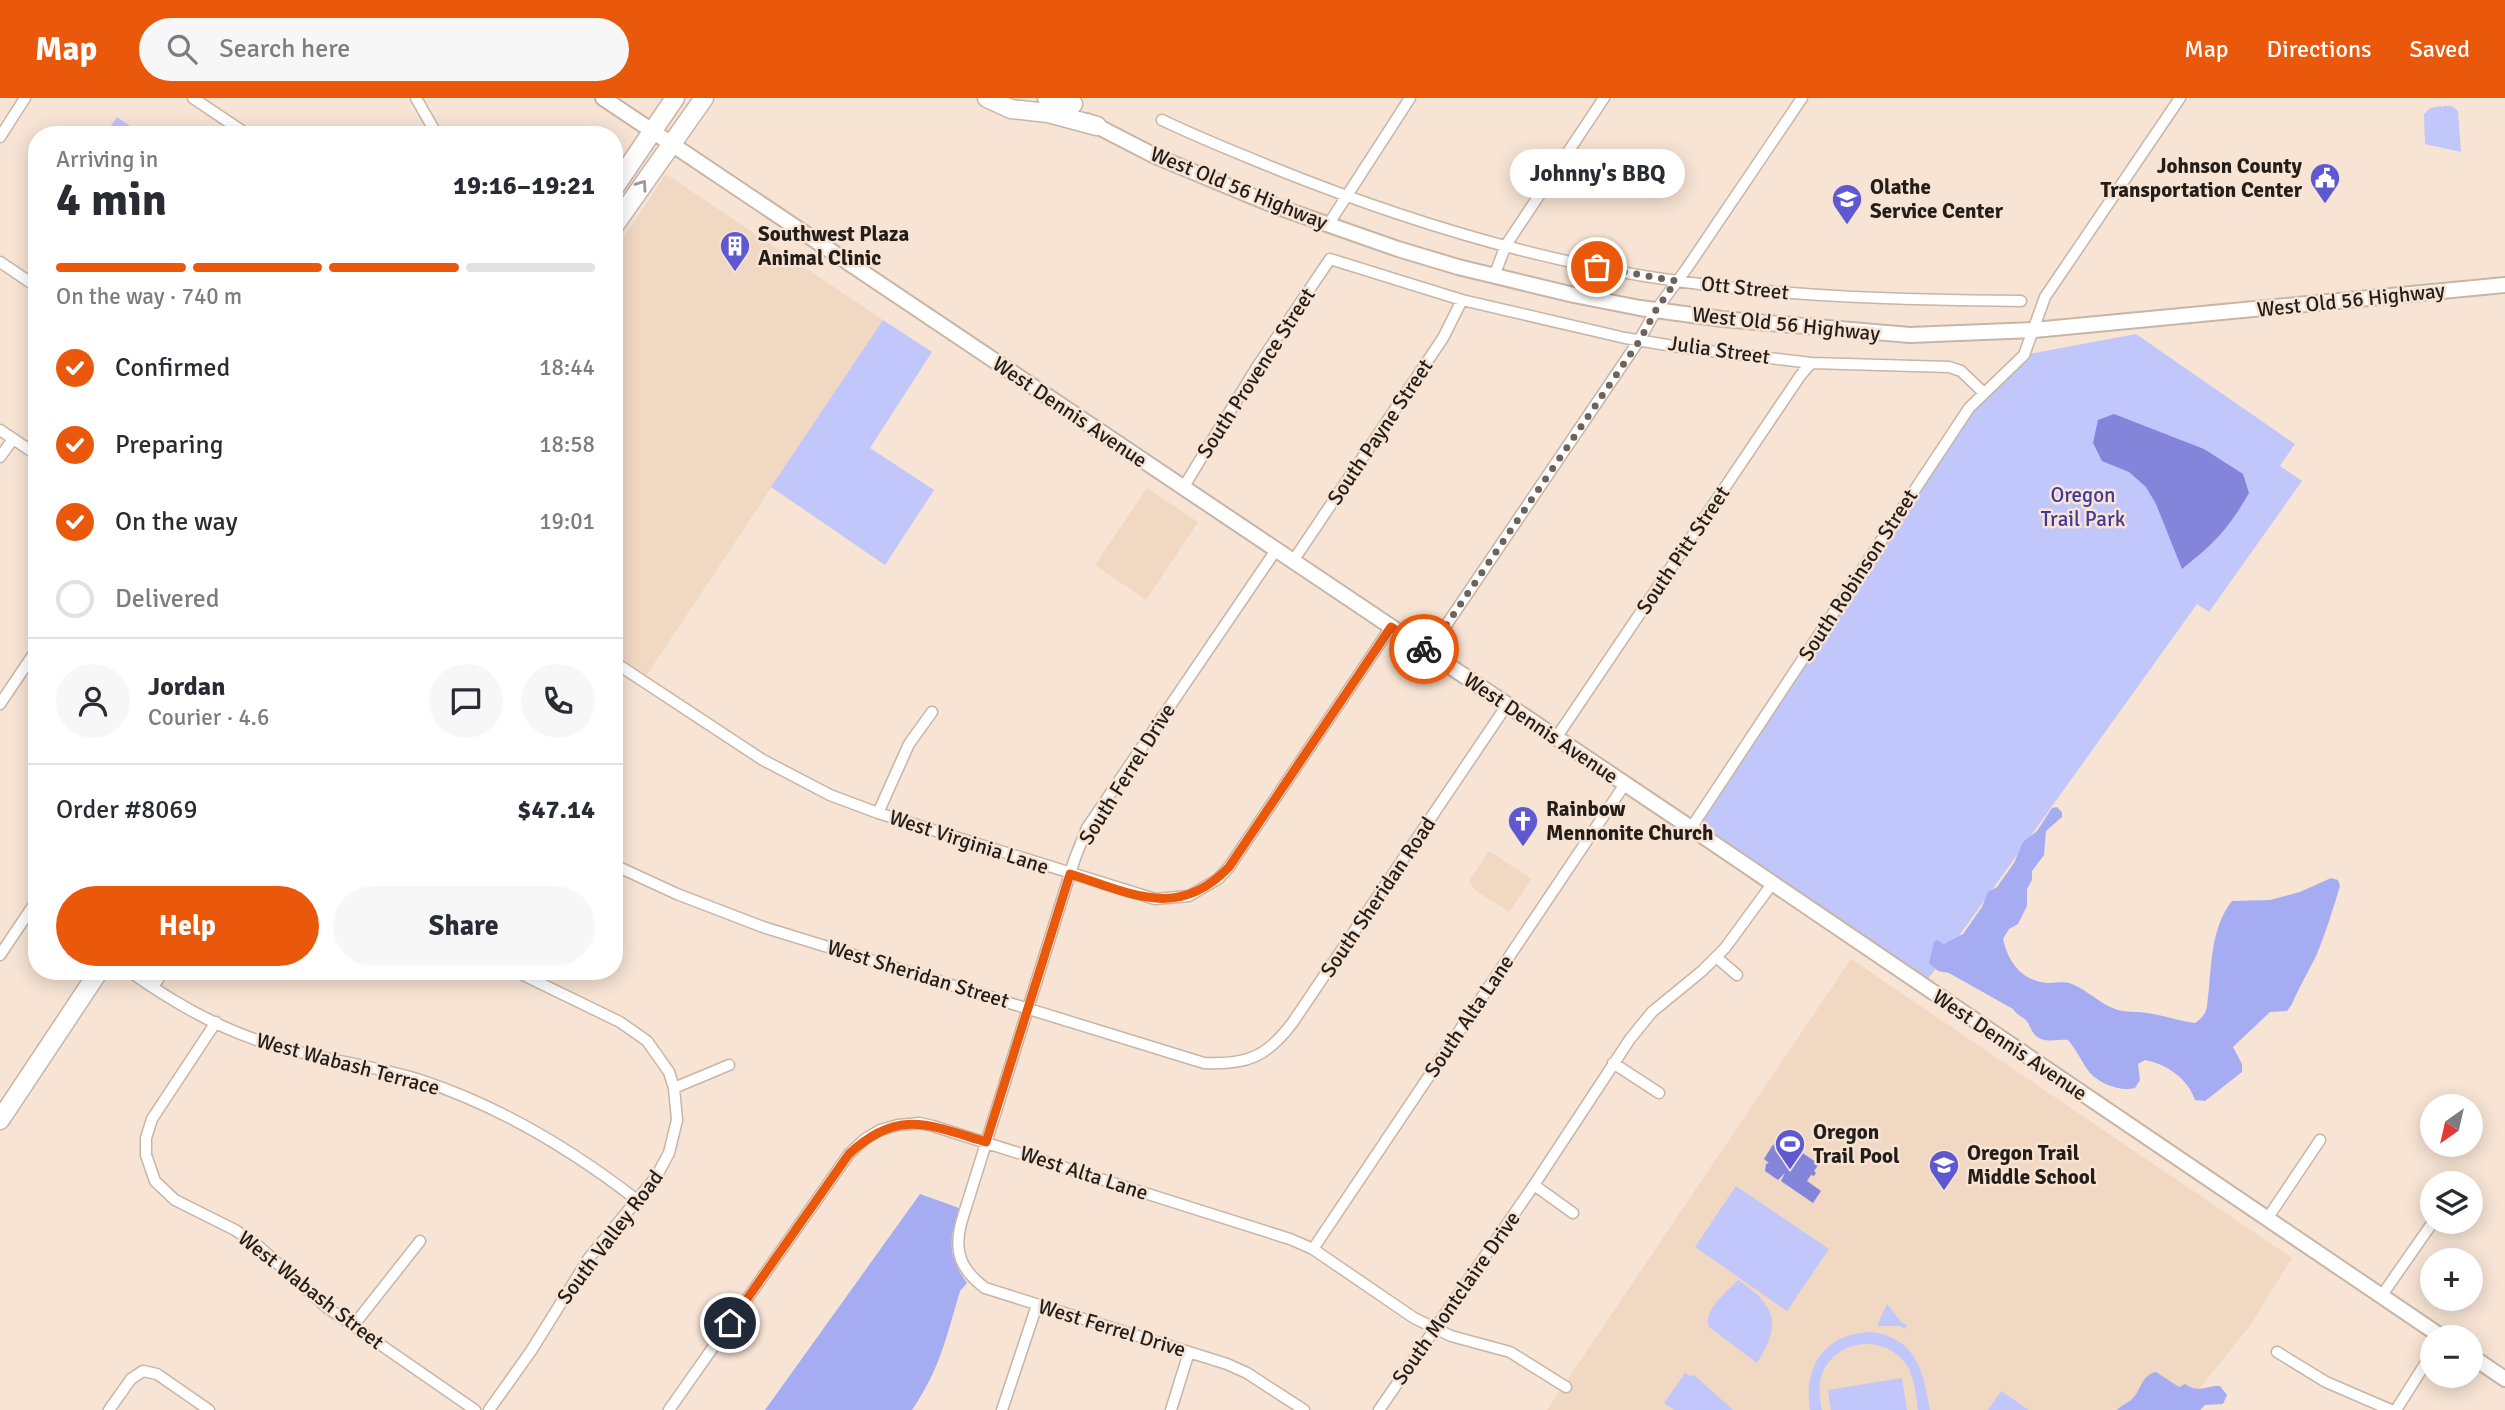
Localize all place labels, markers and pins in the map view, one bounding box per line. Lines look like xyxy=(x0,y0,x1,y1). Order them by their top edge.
callout: Johnny's BBQ xyxy=(1510,148,1684,197)
place label: Johnson County Transportation Center xyxy=(2100,153,2303,203)
public building icon: Johnson County Transportation Center xyxy=(2308,161,2342,205)
place label: Olathe Service Center xyxy=(1870,174,2004,224)
school or university icon: Olathe Service Center xyxy=(1830,182,1864,226)
place label: Southwest Plaza Animal Clinic xyxy=(758,221,909,271)
building icon: Southwest Plaza Animal Clinic xyxy=(718,229,752,273)
pin xyxy=(1567,237,1627,297)
place label: Rainbow Mennonite Church xyxy=(1546,796,1713,846)
church icon: Rainbow Mennonite Church xyxy=(1506,804,1540,848)
place label: Oregon Trail Pool xyxy=(1813,1119,1900,1169)
sports icon: Oregon Trail Pool xyxy=(1773,1127,1807,1171)
place label: Oregon Trail Middle School xyxy=(1967,1140,2097,1190)
school or university icon: Oregon Trail Middle School xyxy=(1927,1148,1961,1192)
pin xyxy=(700,1293,760,1353)

